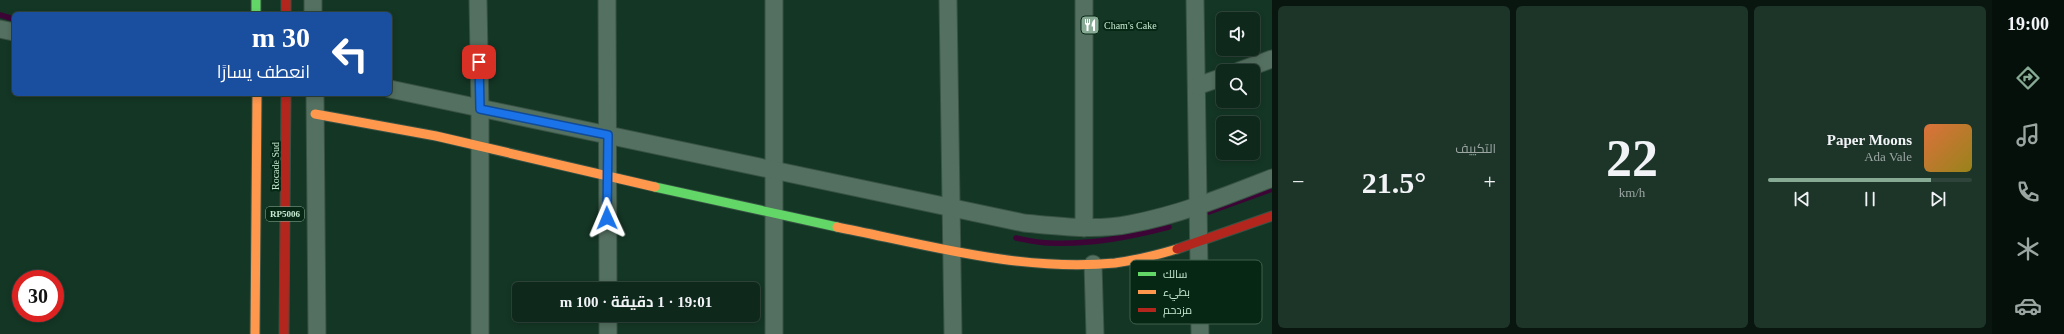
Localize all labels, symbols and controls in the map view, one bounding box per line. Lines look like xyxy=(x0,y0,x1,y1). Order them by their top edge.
map controls xyxy=(1216,12,1260,160)
button: sound xyxy=(1216,12,1260,56)
restaurant icon: Cham's Cake xyxy=(1079,14,1101,36)
text: 19:00 xyxy=(2007,14,2049,34)
place label: Cham's Cake xyxy=(1104,20,1157,31)
text: 30 m xyxy=(252,22,310,53)
icon: left xyxy=(324,28,376,80)
pin xyxy=(462,45,496,79)
icon: arrive xyxy=(468,51,490,73)
text: انعطف يسارًا xyxy=(217,62,310,82)
button: search xyxy=(1216,64,1260,108)
icon: directions xyxy=(2014,64,2042,92)
button: layers xyxy=(1216,116,1260,160)
icon: music xyxy=(2014,121,2042,149)
text: 22 xyxy=(1606,130,1658,187)
text: Paper Moons xyxy=(1827,132,1912,148)
text: التكييف xyxy=(1455,141,1496,156)
street label: Rocade Sud xyxy=(270,142,281,190)
text: Ada Vale xyxy=(1864,149,1912,164)
text: 21.5° xyxy=(1362,166,1426,199)
text: − xyxy=(1292,169,1304,194)
text: + xyxy=(1484,169,1496,194)
icon: phone xyxy=(2014,178,2042,206)
text: km/h xyxy=(1619,185,1645,200)
icon: previous xyxy=(1791,188,1813,210)
icon: pause xyxy=(1859,188,1881,210)
icon: next xyxy=(1927,188,1949,210)
position arrow xyxy=(586,197,628,239)
road number: RP5006 xyxy=(266,207,304,221)
icon: climate xyxy=(2014,235,2042,263)
legend xyxy=(1130,260,1262,324)
text: سالك xyxy=(1163,268,1187,280)
speed limit sign: 30 xyxy=(12,270,64,322)
text: بطيء xyxy=(1163,286,1190,301)
icon: car xyxy=(2014,292,2042,320)
text: 19:01 · 1 دقيقة · 100 m xyxy=(560,294,712,310)
text: مزدحم xyxy=(1163,304,1192,318)

